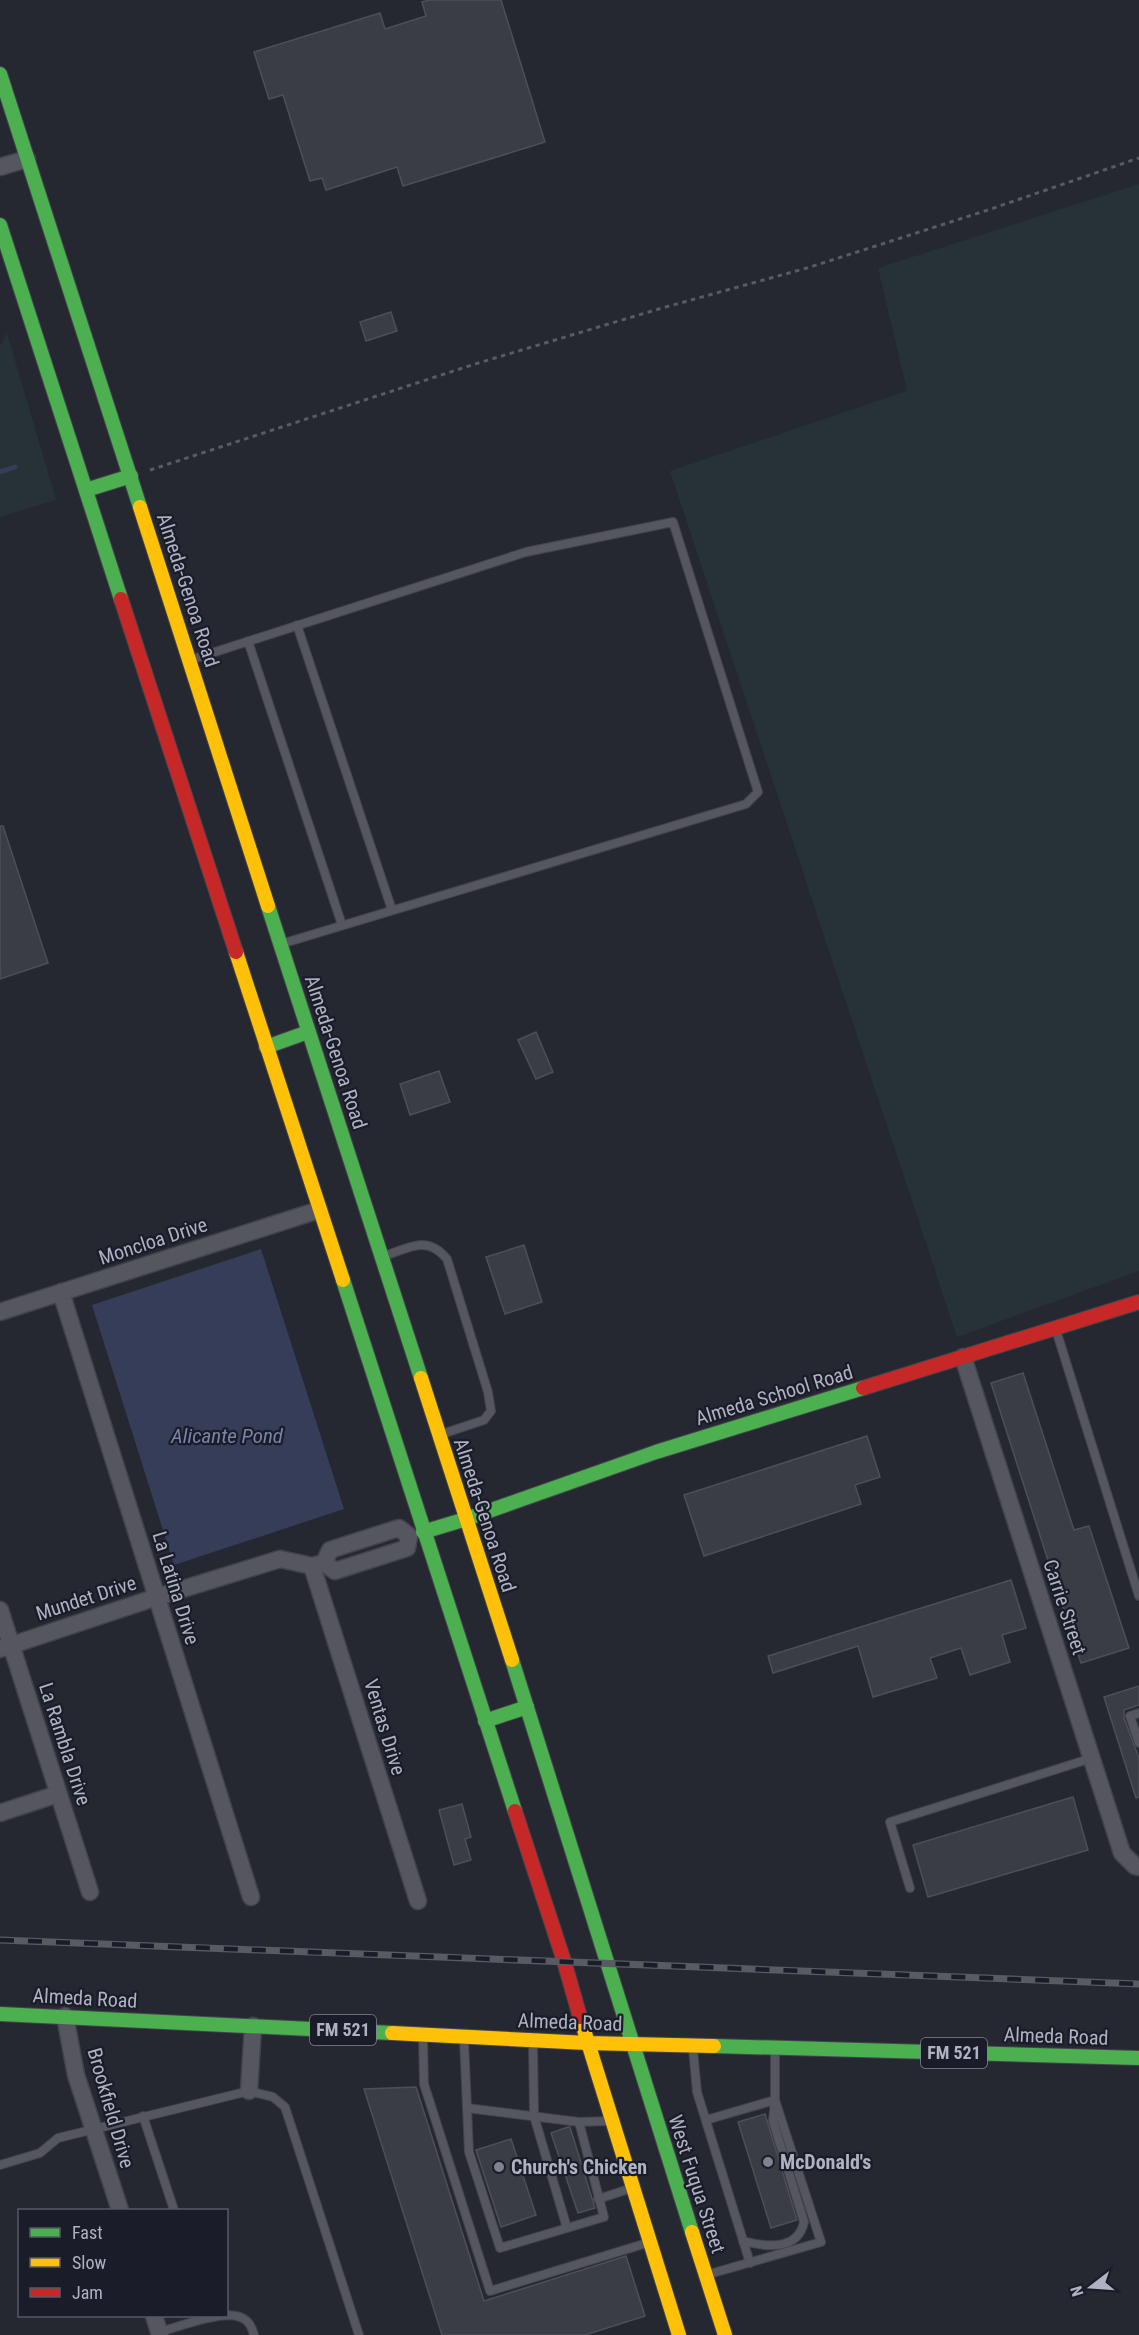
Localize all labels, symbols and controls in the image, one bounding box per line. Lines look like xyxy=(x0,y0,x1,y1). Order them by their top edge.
street label: Almeda-Genoa Road xyxy=(152,510,224,670)
street label: Almeda-Genoa Road xyxy=(300,972,372,1132)
street label: Moncloa Drive xyxy=(96,1212,210,1270)
street label: Almeda School Road xyxy=(692,1360,856,1430)
water label: Alicante Pond xyxy=(170,1424,284,1448)
street label: Almeda-Genoa Road xyxy=(449,1435,521,1595)
street label: La Latina Drive xyxy=(147,1529,205,1647)
street label: Carrie Street xyxy=(1038,1556,1092,1658)
street label: Mundet Drive xyxy=(33,1570,139,1626)
street label: Ventas Drive xyxy=(359,1676,411,1778)
street label: La Rambla Drive xyxy=(34,1680,96,1808)
street label: Almeda Road xyxy=(32,1983,138,2013)
street label: Almeda Road xyxy=(517,2008,623,2036)
road number: FM 521 xyxy=(310,2015,376,2045)
street label: Almeda Road xyxy=(1003,2022,1109,2050)
road number: FM 521 xyxy=(921,2038,987,2068)
street label: Brookfield Drive xyxy=(82,2045,140,2171)
street label: West Fuqua Street xyxy=(663,2112,731,2256)
place label: McDonald's xyxy=(780,2150,871,2174)
place label: Church's Chicken xyxy=(511,2155,647,2179)
marker: McDonald's xyxy=(761,2155,775,2169)
marker: Church's Chicken xyxy=(492,2160,506,2174)
legend xyxy=(18,2209,228,2317)
text: Fast xyxy=(72,2222,103,2243)
text: Slow xyxy=(72,2252,107,2273)
north arrow xyxy=(1061,2257,1121,2317)
text: Jam xyxy=(72,2282,103,2303)
text: N xyxy=(1067,2284,1088,2299)

